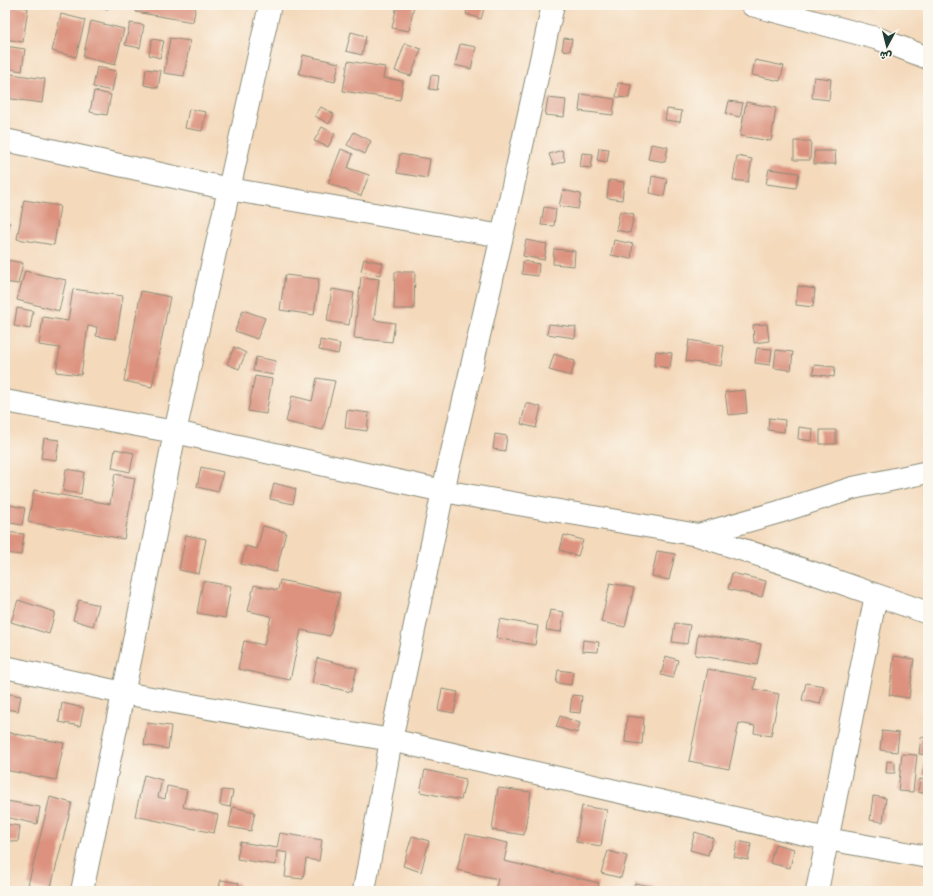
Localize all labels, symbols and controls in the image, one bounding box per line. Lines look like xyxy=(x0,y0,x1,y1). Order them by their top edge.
north arrow xyxy=(867,26,907,66)
text: ش xyxy=(879,48,893,63)

